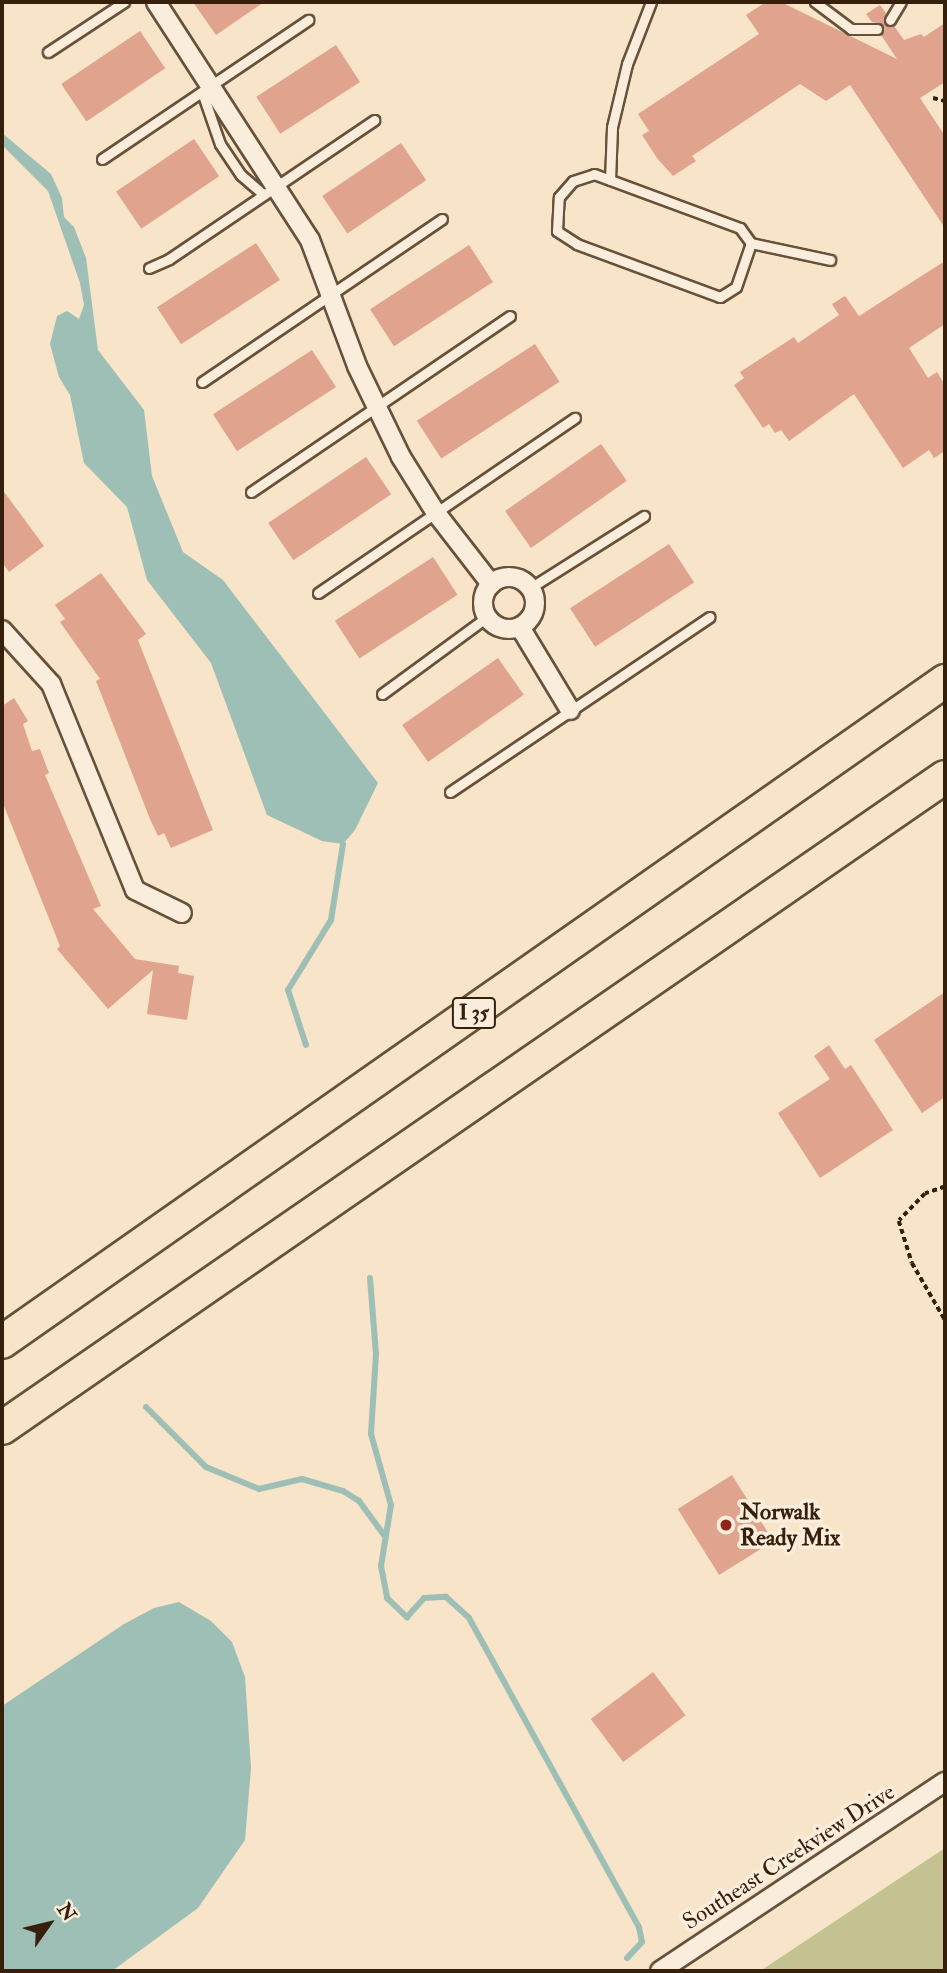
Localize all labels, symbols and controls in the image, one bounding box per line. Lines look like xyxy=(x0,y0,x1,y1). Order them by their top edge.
road number: I 35 xyxy=(451,996,497,1030)
place label: Norwalk Ready Mix xyxy=(740,1498,840,1552)
marker: Norwalk Ready Mix xyxy=(718,1517,734,1533)
street label: Southeast Creekview Drive xyxy=(678,1778,900,1936)
north arrow xyxy=(14,1889,84,1959)
text: N xyxy=(52,1898,81,1926)

